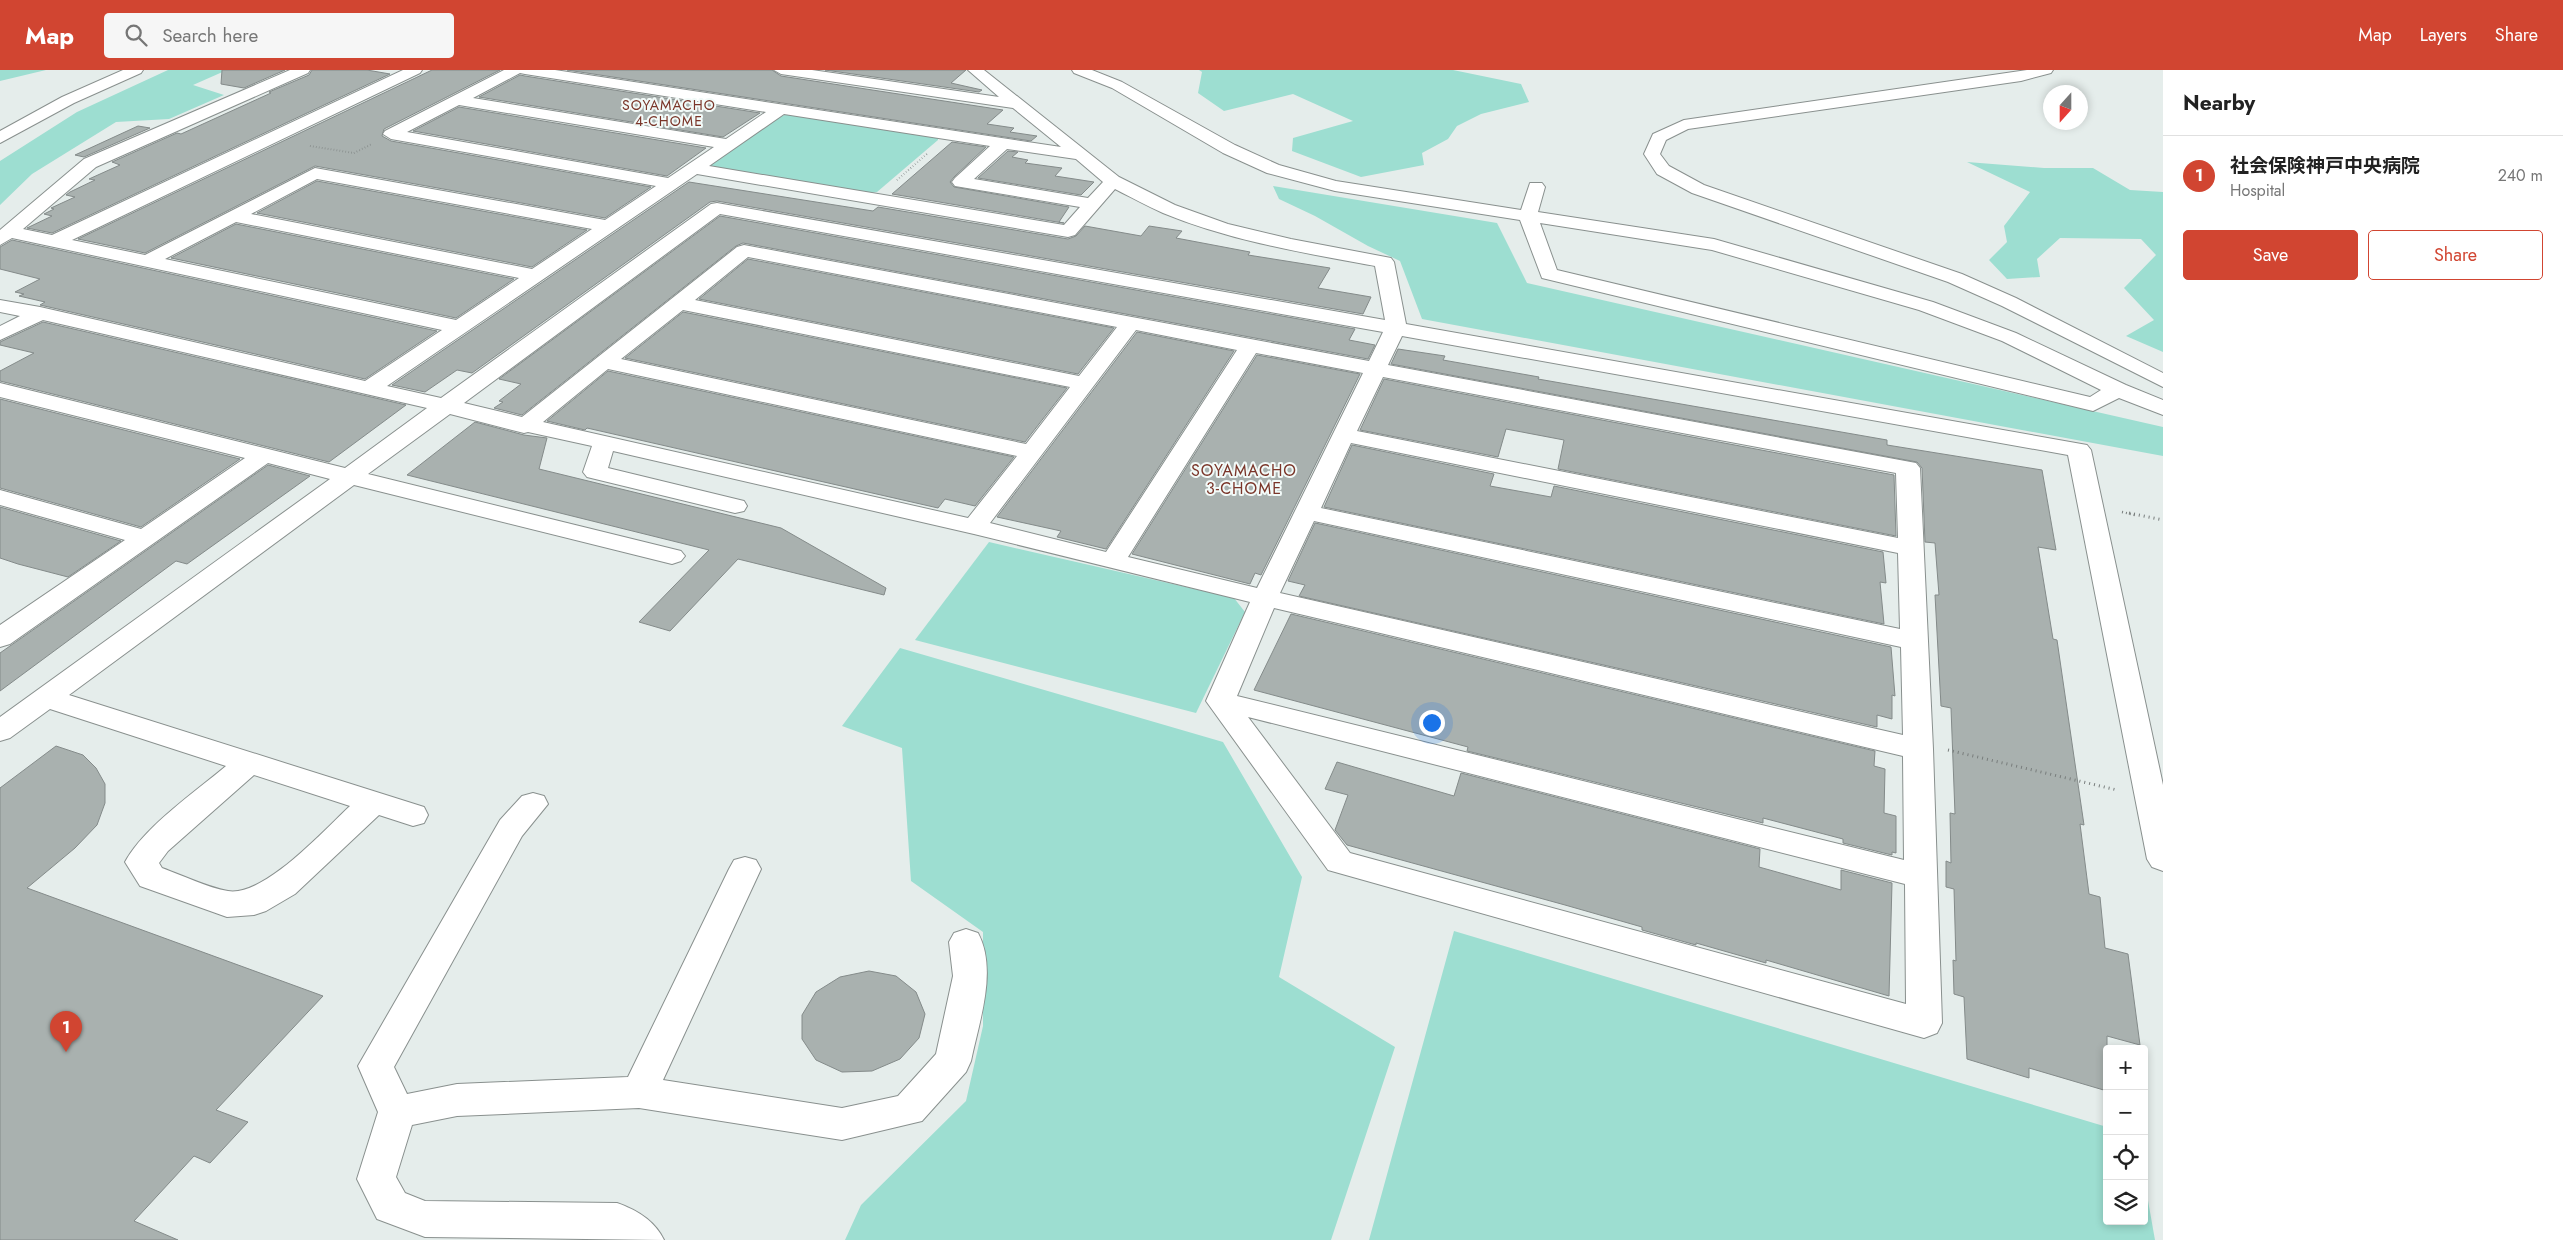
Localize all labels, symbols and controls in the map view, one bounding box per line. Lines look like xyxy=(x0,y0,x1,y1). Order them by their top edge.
search box xyxy=(104,13,454,58)
text: Map xyxy=(25,18,74,53)
icon: search xyxy=(122,21,150,49)
text: Search here xyxy=(162,22,258,49)
text: Map xyxy=(2358,22,2392,48)
text: Layers xyxy=(2420,22,2467,48)
text: Share xyxy=(2495,22,2538,48)
north arrow xyxy=(2043,85,2088,130)
text: Nearby xyxy=(2183,88,2255,118)
district label: SOYAMACHO 4-CHOME xyxy=(622,95,716,131)
text: 社会保険神戸中央病院 xyxy=(2230,152,2420,179)
text: 1 xyxy=(2195,164,2203,187)
text: 240 m xyxy=(2498,164,2543,187)
text: Hospital xyxy=(2230,179,2285,202)
button: Save xyxy=(2183,230,2358,280)
button: Share xyxy=(2368,230,2543,280)
district label: SOYAMACHO 3-CHOME xyxy=(1191,459,1297,500)
your location xyxy=(1419,710,1445,736)
pin: 1 xyxy=(50,1011,82,1052)
map controls xyxy=(2103,1045,2148,1225)
button: + xyxy=(2103,1045,2148,1090)
button: − xyxy=(2103,1090,2148,1135)
button: locate xyxy=(2103,1135,2148,1180)
button: layers xyxy=(2103,1180,2148,1225)

